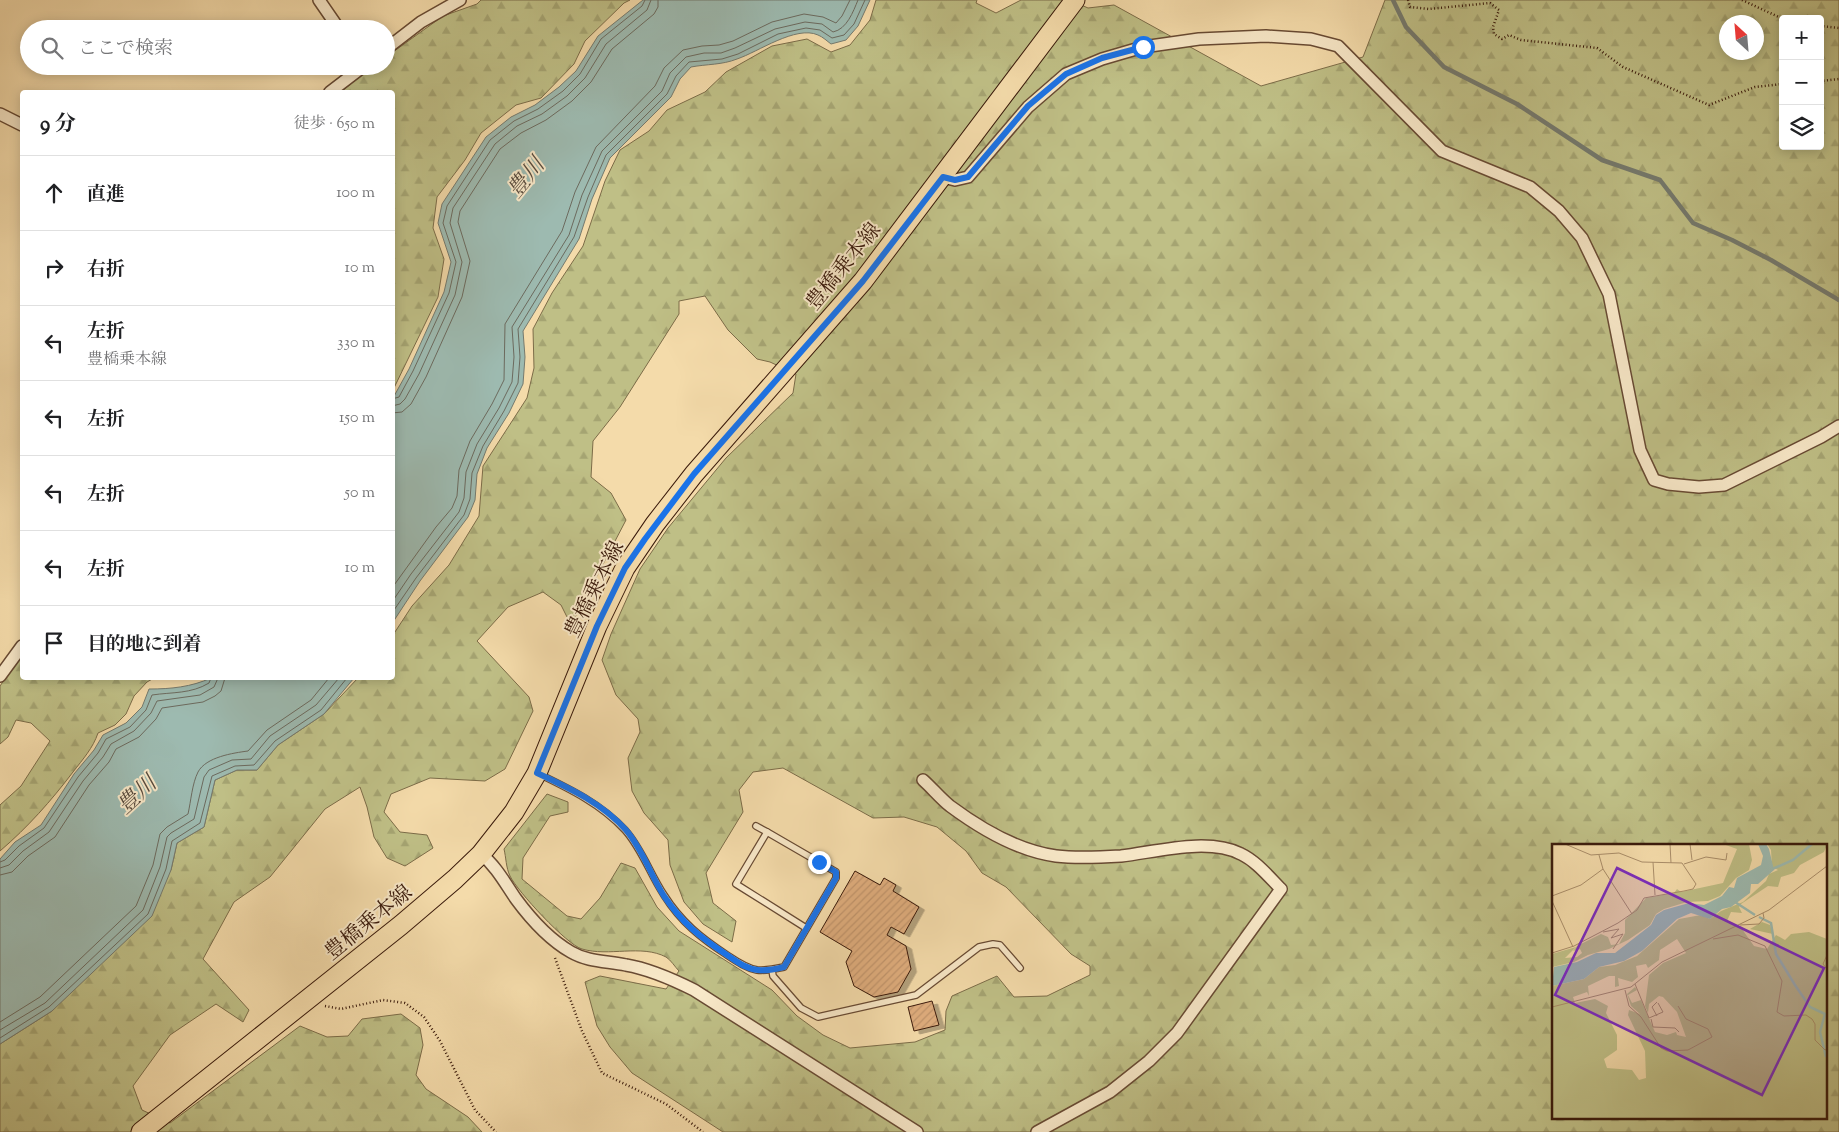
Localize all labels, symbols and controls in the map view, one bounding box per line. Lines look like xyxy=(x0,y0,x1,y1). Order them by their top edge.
north arrow xyxy=(1719,15,1764,60)
map controls xyxy=(1779,15,1824,150)
button: + xyxy=(1779,15,1824,60)
search box xyxy=(20,20,395,75)
icon: search xyxy=(38,34,66,62)
text: ここで検索 xyxy=(78,36,173,63)
route start xyxy=(1132,36,1155,59)
button: − xyxy=(1779,60,1824,105)
button: layers xyxy=(1779,105,1824,150)
text: 9 分 xyxy=(40,110,76,140)
text: 徒歩 · 650 m xyxy=(294,113,375,136)
water label: 豊川 xyxy=(501,150,555,206)
icon: ahead xyxy=(40,179,68,207)
text: 直進 xyxy=(87,182,125,209)
text: 100 m xyxy=(336,182,375,205)
street label: 豊橋乗本線 xyxy=(800,217,889,317)
icon: right xyxy=(40,254,68,282)
text: 右折 xyxy=(87,257,125,284)
text: 10 m xyxy=(345,257,375,280)
text: 左折 xyxy=(87,319,125,346)
icon: left xyxy=(40,329,68,357)
text: 330 m xyxy=(337,332,375,355)
text: 豊橋乗本線 xyxy=(87,349,167,372)
icon: left xyxy=(40,404,68,432)
text: 左折 xyxy=(87,407,125,434)
text: 150 m xyxy=(339,407,375,430)
icon: left xyxy=(40,479,68,507)
text: 左折 xyxy=(87,482,125,509)
text: 50 m xyxy=(344,482,375,505)
street label: 豊橋乗本線 xyxy=(559,536,633,643)
icon: left xyxy=(40,554,68,582)
text: 左折 xyxy=(87,557,125,584)
text: 10 m xyxy=(345,557,375,580)
icon: arrive xyxy=(40,629,68,657)
text: 目的地に到着 xyxy=(87,632,201,659)
water label: 豊川 xyxy=(111,768,167,823)
inset map xyxy=(1552,844,1826,1120)
route end xyxy=(808,851,831,874)
street label: 豊橋乗本線 xyxy=(319,879,419,968)

